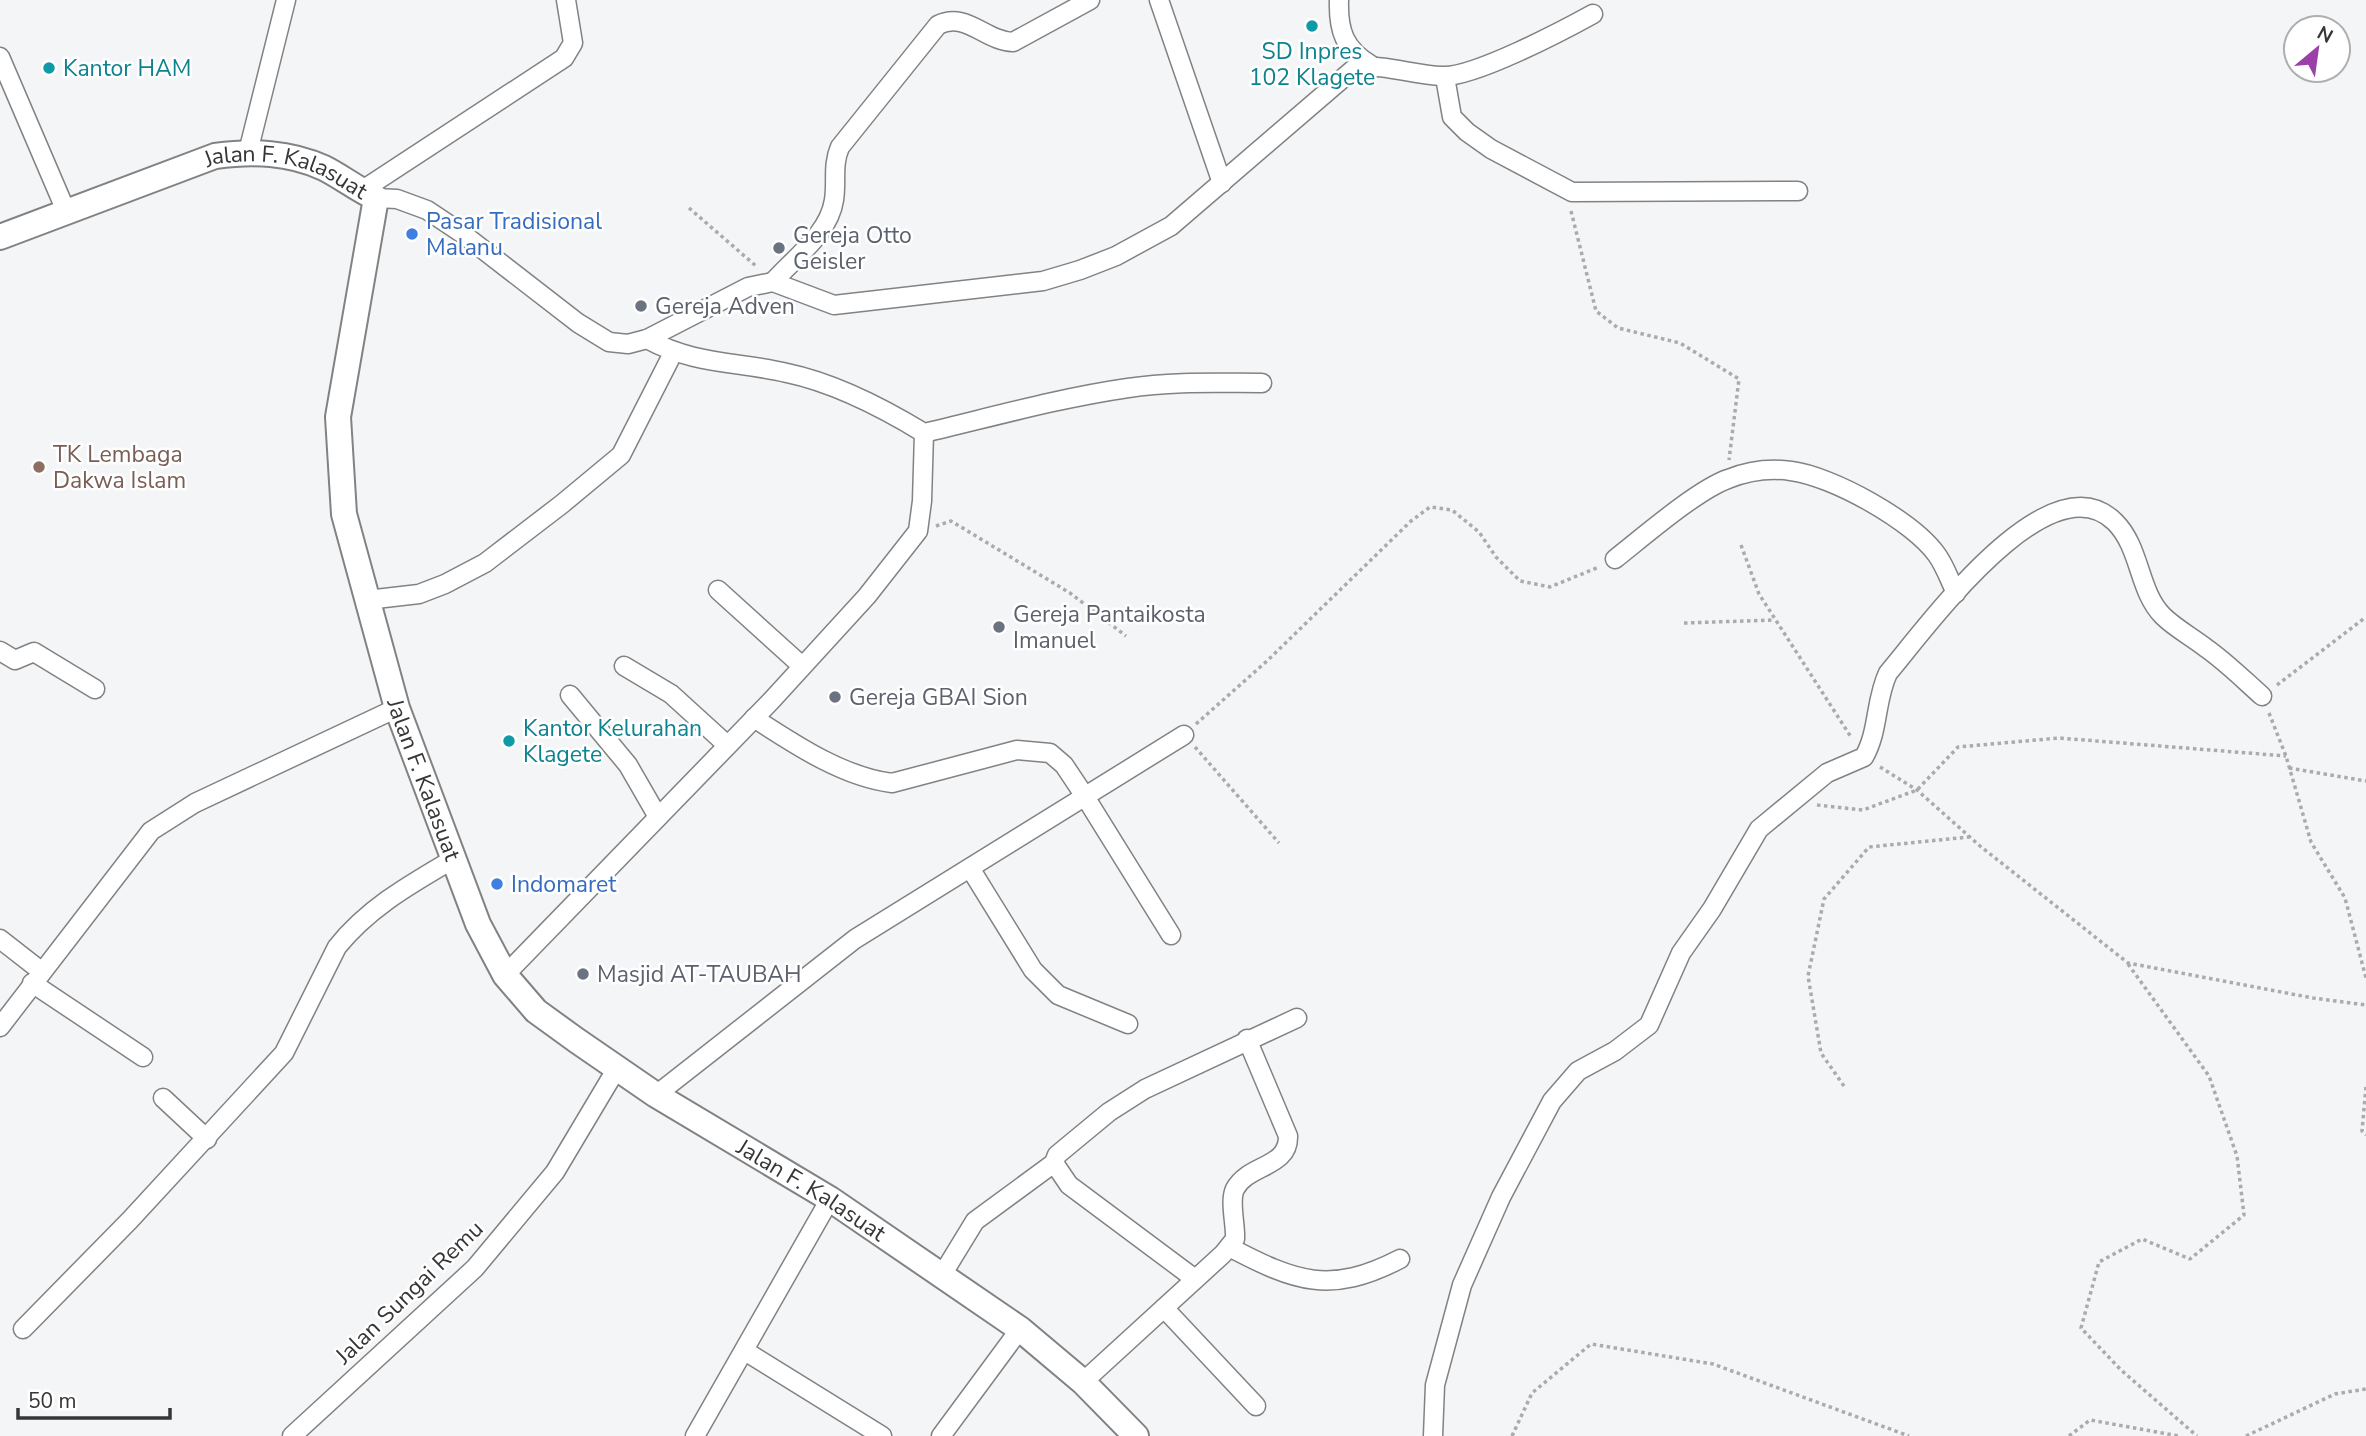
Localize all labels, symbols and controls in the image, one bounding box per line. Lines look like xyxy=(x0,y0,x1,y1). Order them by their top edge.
north arrow xyxy=(2282,14,2352,84)
marker: SD Inpres 102 Klagete xyxy=(1304,18,1320,34)
text: N xyxy=(2312,20,2337,50)
place label: SD Inpres 102 Klagete xyxy=(1249,36,1375,93)
place label: Kantor HAM xyxy=(63,53,191,84)
marker: Kantor HAM xyxy=(41,60,57,76)
street label: Jalan F. Kalasuat xyxy=(198,138,374,207)
place label: Pasar Tradisional Malanu xyxy=(426,206,602,263)
place label: Gereja Otto Geisler xyxy=(793,220,912,277)
marker: Pasar Tradisional Malanu xyxy=(404,226,420,242)
marker: Gereja Otto Geisler xyxy=(771,240,787,256)
place label: Gereja Adven xyxy=(655,291,795,322)
marker: Gereja Adven xyxy=(633,298,649,314)
place label: TK Lembaga Dakwa Islam xyxy=(53,439,186,496)
marker: TK Lembaga Dakwa Islam xyxy=(31,459,47,475)
place label: Gereja Pantaikosta Imanuel xyxy=(1013,599,1206,656)
marker: Gereja Pantaikosta Imanuel xyxy=(991,619,1007,635)
place label: Gereja GBAI Sion xyxy=(849,682,1028,713)
marker: Gereja GBAI Sion xyxy=(827,689,843,705)
street label: Jalan F. Kalasuat xyxy=(379,695,468,866)
place label: Kantor Kelurahan Klagete xyxy=(523,713,702,770)
marker: Kantor Kelurahan Klagete xyxy=(501,733,517,749)
place label: Indomaret xyxy=(511,869,617,900)
marker: Indomaret xyxy=(489,876,505,892)
place label: Masjid AT-TAUBAH xyxy=(597,959,802,990)
marker: Masjid AT-TAUBAH xyxy=(575,966,591,982)
street label: Jalan F. Kalasuat xyxy=(730,1131,893,1249)
street label: Jalan Sungai Remu xyxy=(328,1214,490,1372)
scale bar xyxy=(18,1376,170,1420)
text: 50 m xyxy=(28,1387,77,1415)

